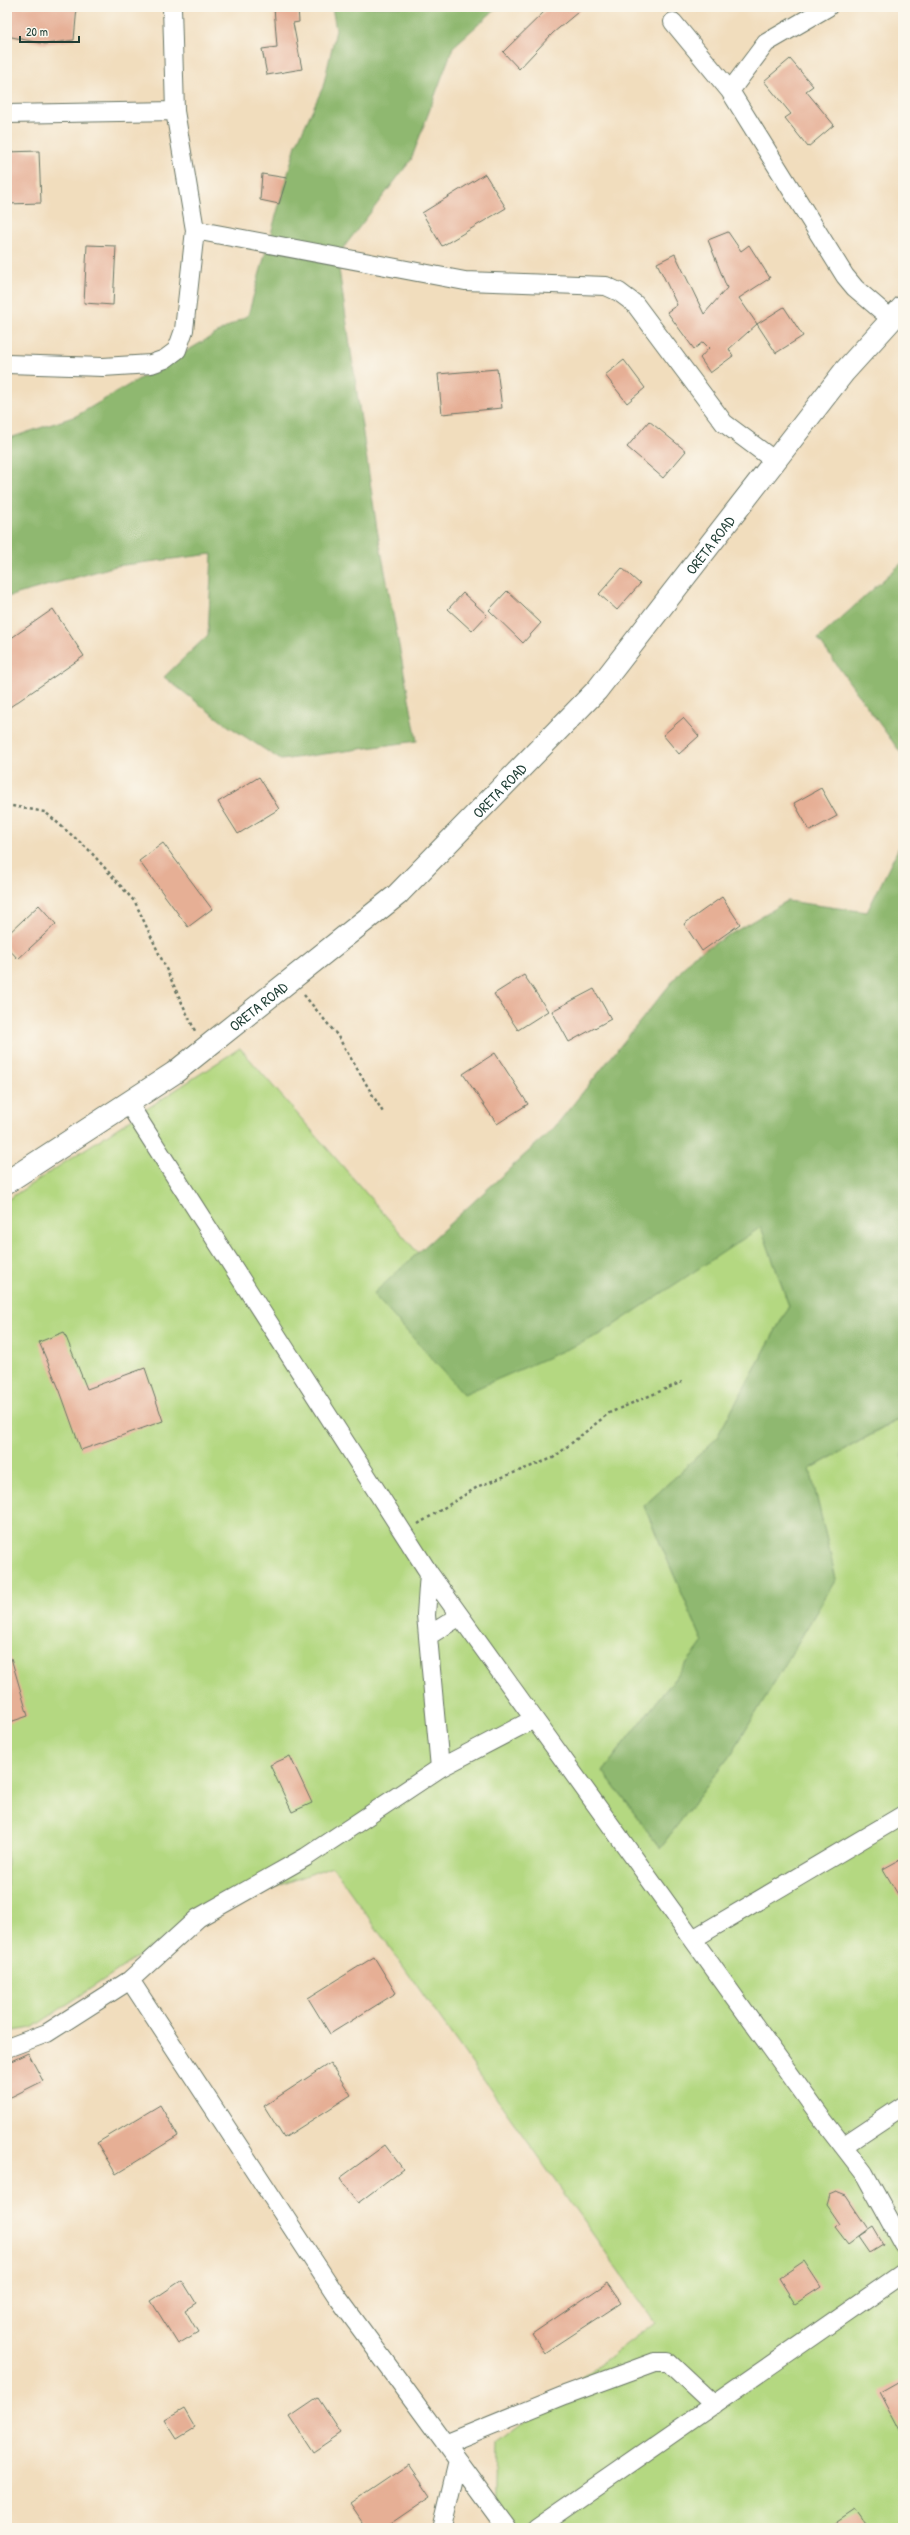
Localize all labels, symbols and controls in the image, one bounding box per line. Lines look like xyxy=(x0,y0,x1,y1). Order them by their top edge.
scale bar xyxy=(20,18,79,44)
text: 20 m xyxy=(26,23,48,40)
street label: ORETA ROAD xyxy=(680,510,740,579)
street label: ORETA ROAD xyxy=(467,758,531,822)
street label: ORETA ROAD xyxy=(224,976,292,1036)

